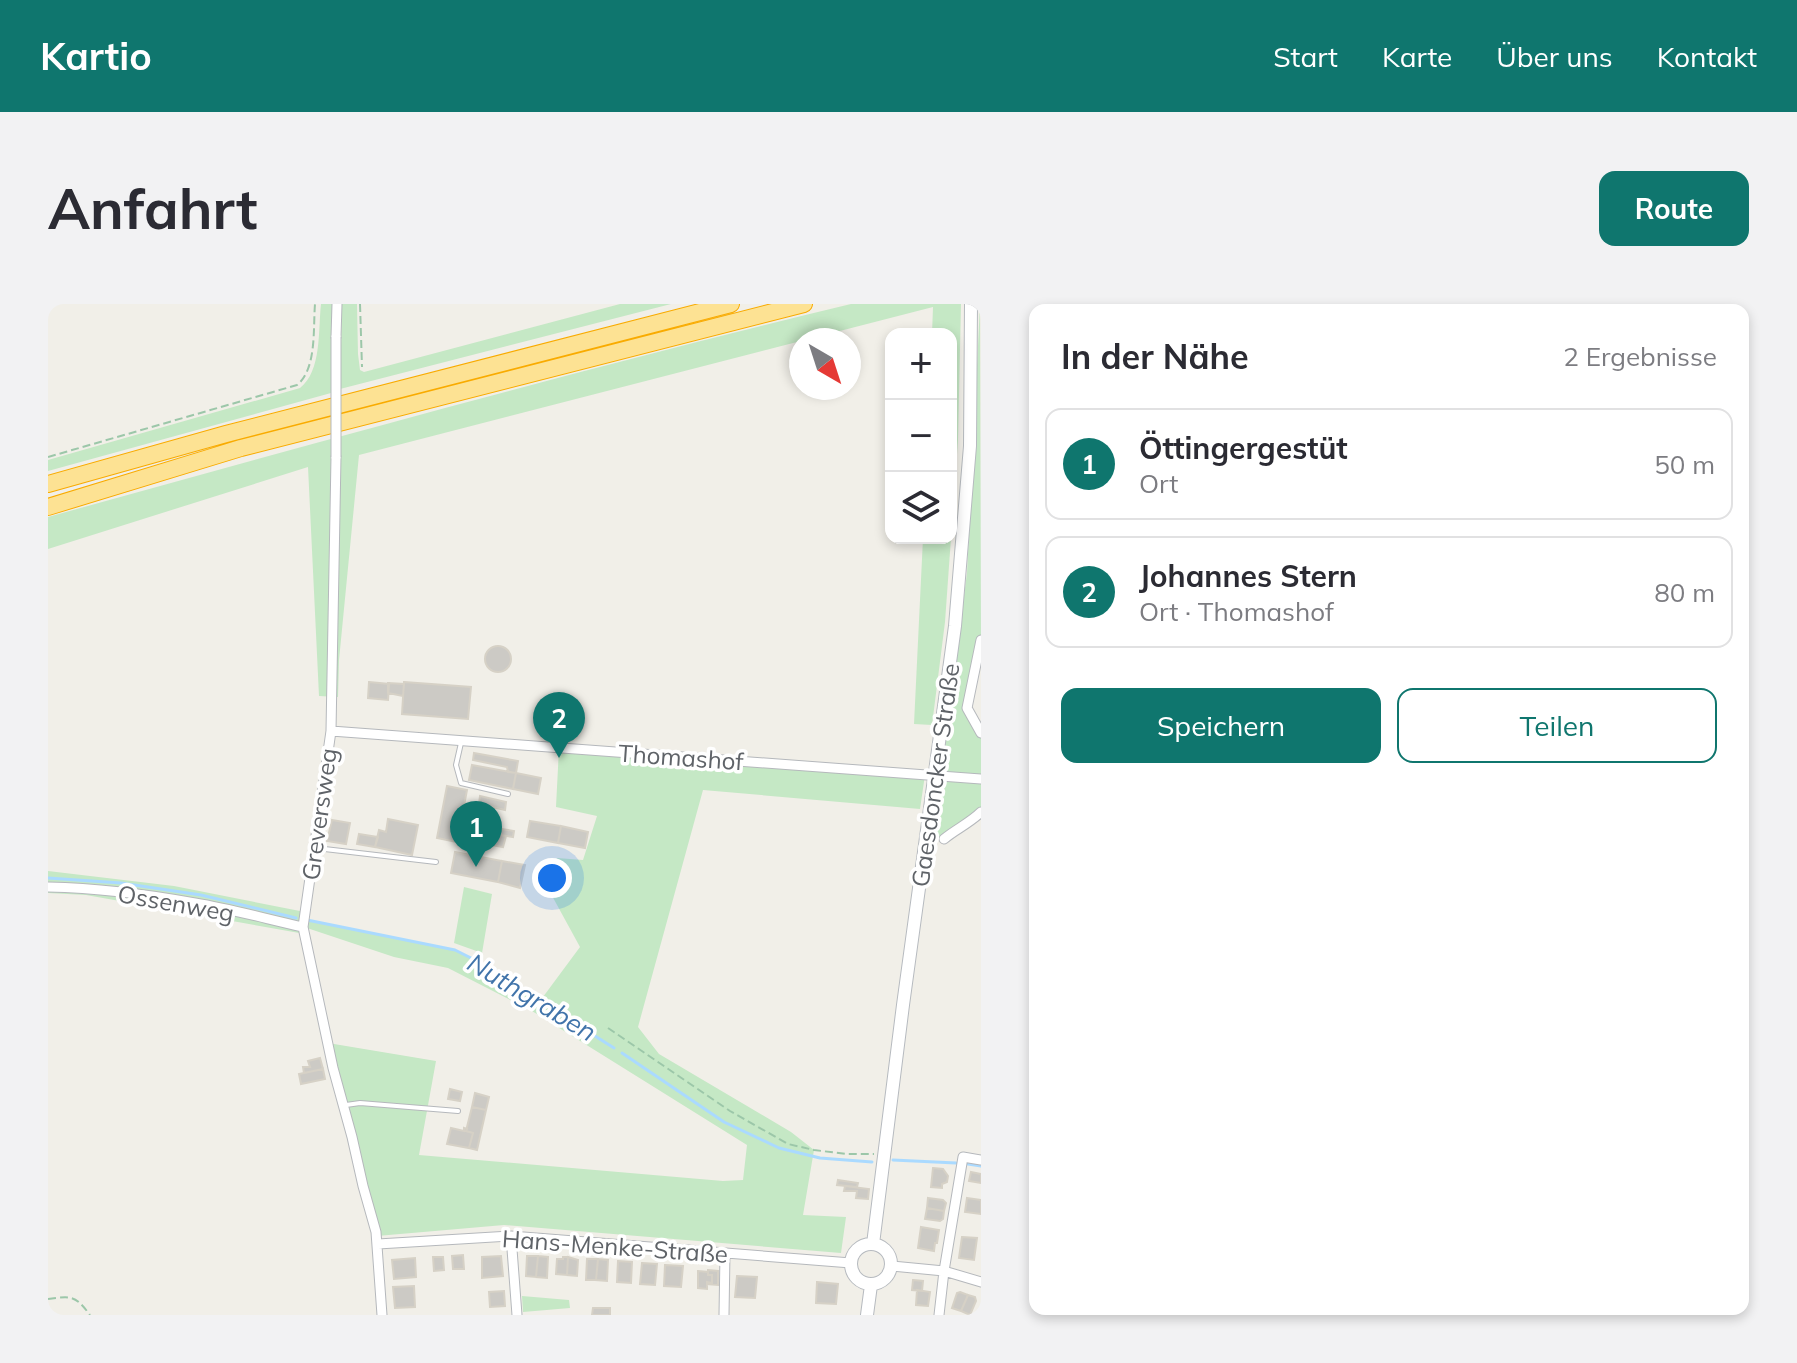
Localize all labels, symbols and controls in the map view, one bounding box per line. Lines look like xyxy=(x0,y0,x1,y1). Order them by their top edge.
text: Kartio xyxy=(40,32,152,80)
text: Start xyxy=(1273,39,1338,74)
text: Karte xyxy=(1382,39,1452,74)
text: Über uns xyxy=(1496,39,1613,74)
text: Kontakt xyxy=(1657,39,1757,74)
button: Route xyxy=(1599,171,1749,246)
text: Anfahrt xyxy=(48,173,257,243)
north arrow xyxy=(789,328,861,400)
map controls xyxy=(885,328,957,544)
button: + xyxy=(885,328,957,400)
text: In der Nähe xyxy=(1061,335,1249,378)
text: 2 Ergebnisse xyxy=(1563,340,1717,373)
button: − xyxy=(885,400,957,472)
text: Öttingergestüt xyxy=(1139,429,1348,467)
text: 1 xyxy=(1081,448,1097,481)
text: 50 m xyxy=(1654,448,1715,481)
text: Ort xyxy=(1139,467,1178,500)
button: layers xyxy=(885,472,957,544)
text: Johannes Stern xyxy=(1139,557,1357,595)
text: 2 xyxy=(1081,576,1097,609)
text: 80 m xyxy=(1654,576,1715,609)
text: Ort · Thomashof xyxy=(1139,595,1334,628)
street label: Gaesdoncker Straße xyxy=(904,661,966,889)
button: Speichern xyxy=(1061,688,1381,763)
button: Teilen xyxy=(1397,688,1717,763)
pin: 2 xyxy=(533,692,585,758)
street label: Thomashof xyxy=(617,738,745,776)
street label: Greversweg xyxy=(295,746,343,882)
pin: 1 xyxy=(450,801,502,867)
your location xyxy=(532,858,572,898)
street label: Ossenweg xyxy=(116,878,236,928)
water label: Nuthgraben xyxy=(462,946,602,1048)
street label: Hans-Menke-Straße xyxy=(501,1223,729,1269)

